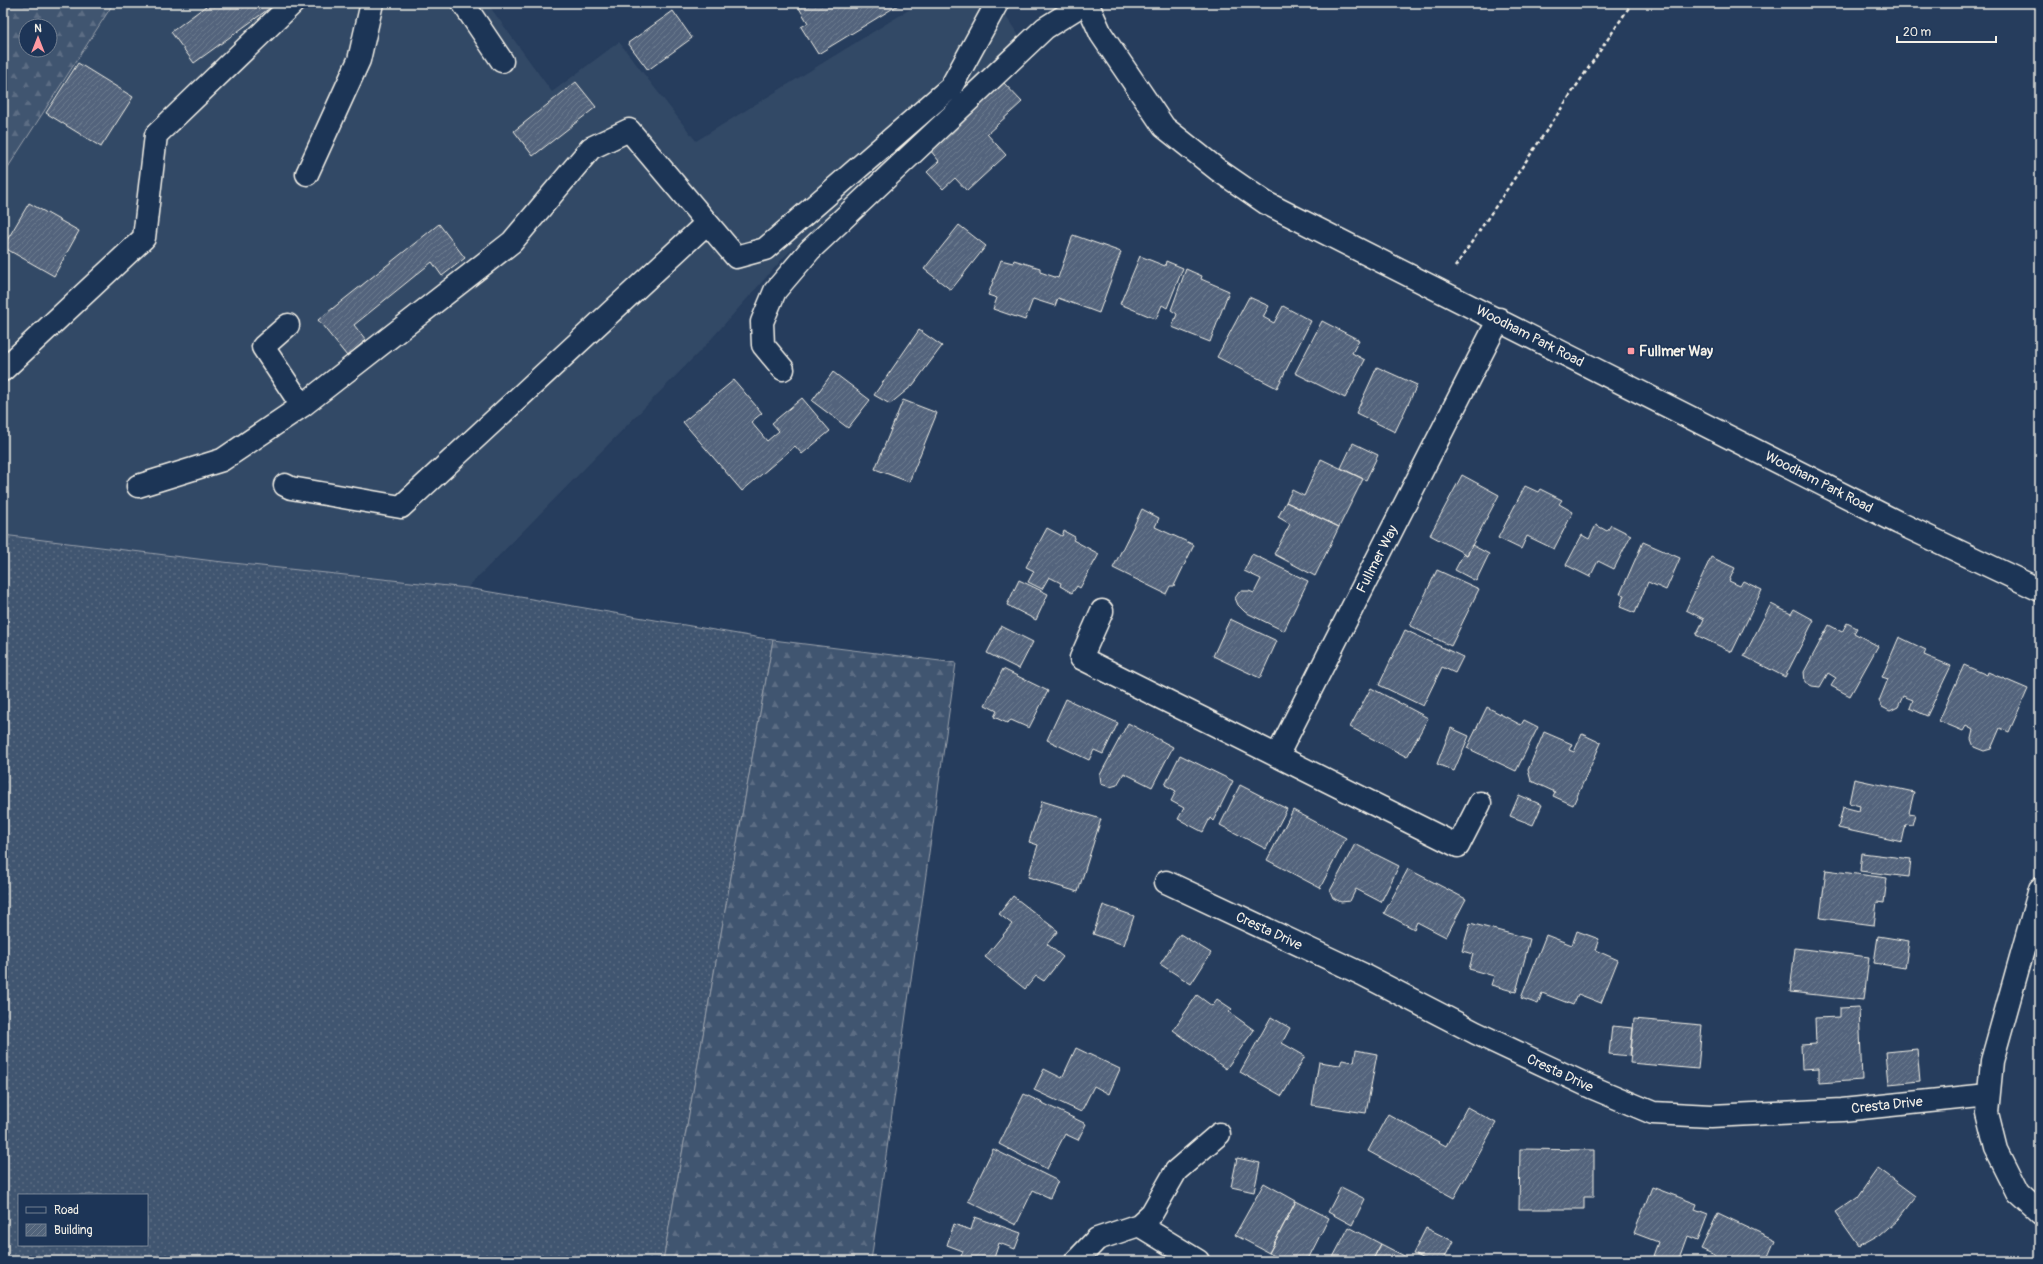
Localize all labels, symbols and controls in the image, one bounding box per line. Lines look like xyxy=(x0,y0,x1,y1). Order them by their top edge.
north arrow xyxy=(18,18,58,58)
scale bar xyxy=(1897,18,1996,44)
text: N xyxy=(34,22,42,35)
text: 20 m xyxy=(1903,25,1932,40)
street label: Woodham Park Road xyxy=(1473,301,1587,371)
place label: Fullmer Way xyxy=(1639,343,1713,360)
marker: Fullmer Way xyxy=(1626,346,1636,356)
street label: Woodham Park Road xyxy=(1762,447,1876,517)
street label: Fullmer Way xyxy=(1353,522,1401,596)
street label: Cresta Drive xyxy=(1233,908,1305,954)
street label: Cresta Drive xyxy=(1524,1050,1596,1096)
street label: Cresta Drive xyxy=(1851,1093,1924,1117)
legend xyxy=(18,1194,148,1246)
text: Road xyxy=(54,1203,79,1218)
text: Building xyxy=(54,1223,93,1238)

